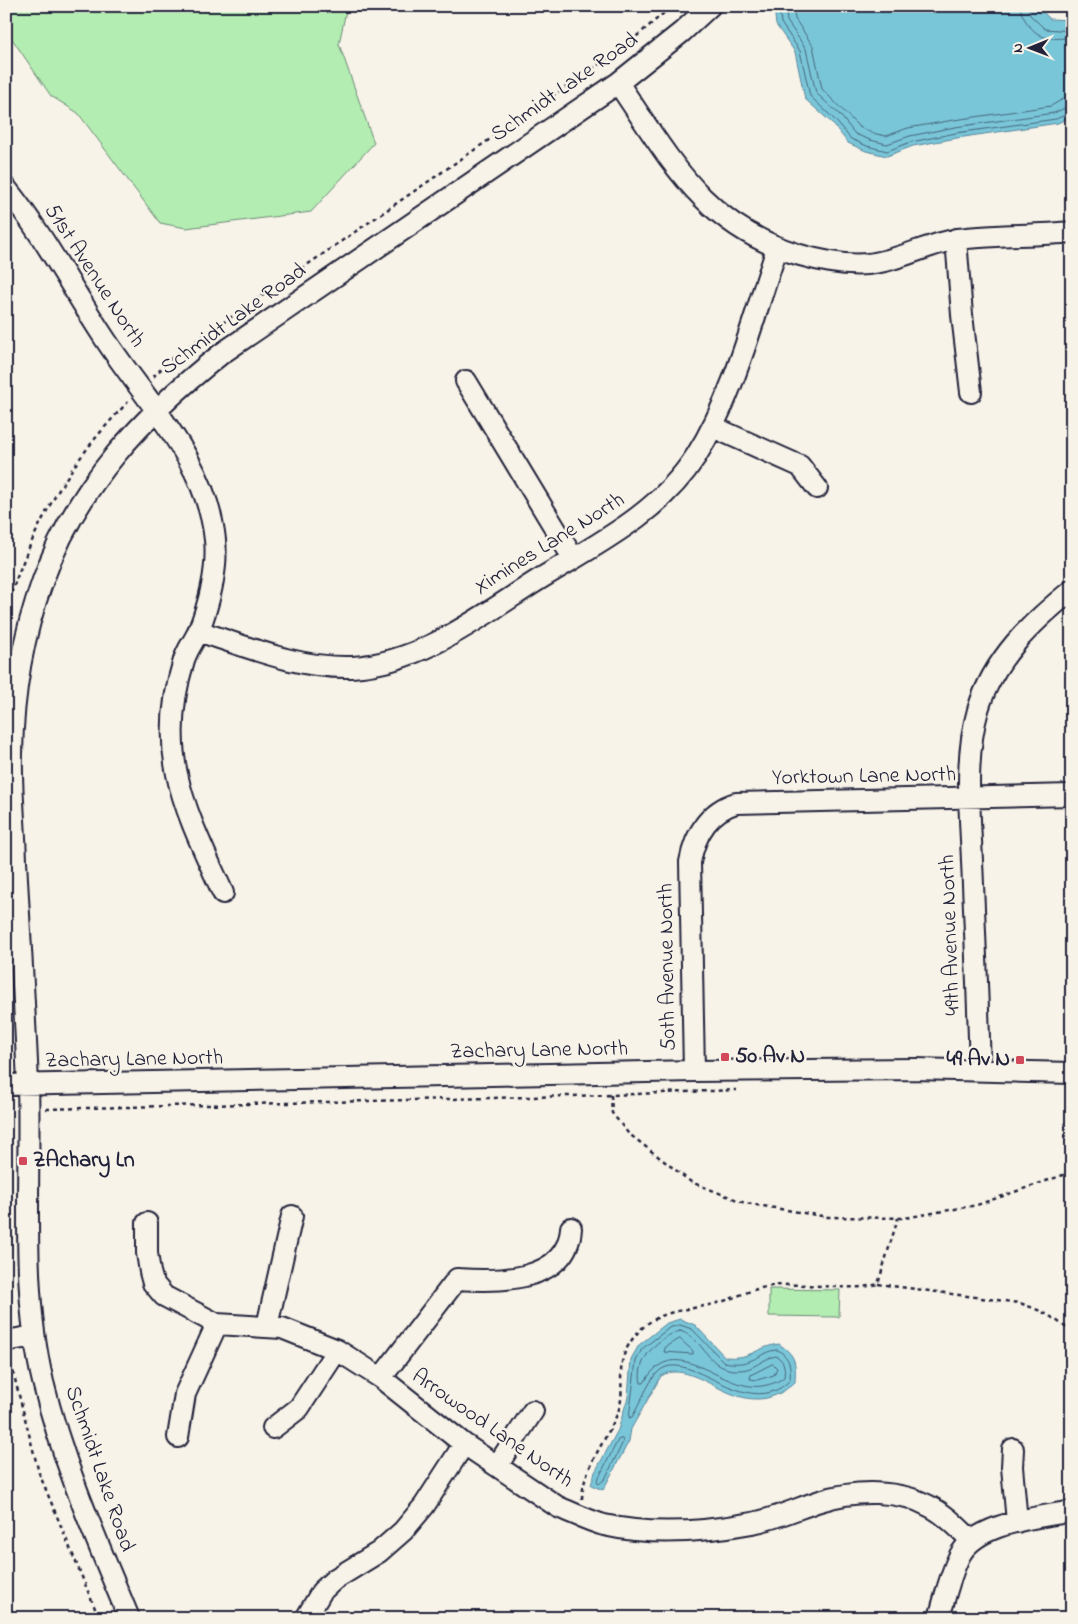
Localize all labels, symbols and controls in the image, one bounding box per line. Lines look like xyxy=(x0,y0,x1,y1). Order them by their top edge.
north arrow xyxy=(1006,22,1056,72)
street label: Schmidt Lake Road xyxy=(485,25,645,151)
text: N xyxy=(1008,43,1029,53)
street label: 51st Avenue North xyxy=(35,198,153,354)
street label: Schmidt Lake Road xyxy=(154,256,314,384)
street label: Ximines Lane North xyxy=(468,485,632,603)
street label: Yorktown Lane North xyxy=(772,759,956,795)
street label: 49th Avenue North xyxy=(932,854,970,1016)
street label: 50th Avenue North xyxy=(651,883,685,1051)
street label: Zachary Lane North xyxy=(450,1033,628,1070)
place label: 50 Av N xyxy=(735,1041,805,1073)
street label: Zachary Lane North xyxy=(45,1042,223,1079)
place label: 49 Av N xyxy=(946,1044,1010,1076)
marker: 50 Av N xyxy=(719,1051,731,1063)
marker: 49 Av N xyxy=(1014,1054,1026,1066)
place label: ZAchary Ln xyxy=(33,1145,135,1178)
marker: ZAchary Ln xyxy=(17,1155,29,1167)
street label: Arrowood Lane North xyxy=(405,1361,579,1497)
street label: Schmidt Lake Road xyxy=(56,1382,142,1556)

